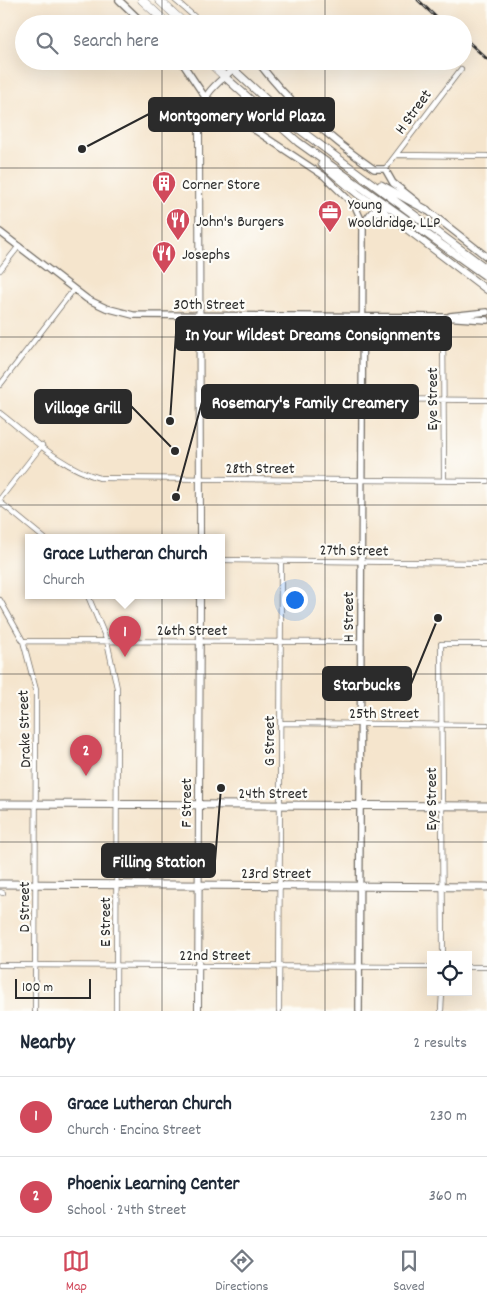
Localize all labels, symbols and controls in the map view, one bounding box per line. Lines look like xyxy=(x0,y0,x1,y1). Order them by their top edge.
search box xyxy=(15,15,472,70)
icon: search xyxy=(33,29,61,57)
text: Search here xyxy=(73,29,159,56)
street label: H Street xyxy=(390,85,438,140)
callout: Montgomery World Plaza xyxy=(149,98,334,131)
text: Montgomery World Plaza xyxy=(159,105,325,130)
building icon: Corner Store xyxy=(151,170,177,204)
place label: Corner Store xyxy=(182,174,260,197)
place label: Young Wooldridge, LLP xyxy=(348,194,440,235)
office icon: Young Wooldridge, LLP xyxy=(317,199,343,233)
restaurant icon: John's Burgers xyxy=(165,207,191,241)
place label: John's Burgers xyxy=(196,211,285,234)
restaurant icon: Josephs xyxy=(151,240,177,274)
place label: Josephs xyxy=(182,244,230,267)
street label: 30th Street xyxy=(173,294,245,317)
callout: In Your Wildest Dreams Consignments xyxy=(176,317,451,350)
text: In Your Wildest Dreams Consignments xyxy=(185,324,441,349)
street label: Eye Street xyxy=(422,367,445,431)
callout: Rosemary's Family Creamery xyxy=(202,385,418,418)
callout: Village Grill xyxy=(35,390,131,423)
text: Rosemary's Family Creamery xyxy=(212,392,409,417)
text: Village Grill xyxy=(45,397,122,422)
street label: 28th Street xyxy=(225,458,295,481)
popup xyxy=(25,534,225,599)
street label: 27th Street xyxy=(319,539,389,564)
text: Grace Lutheran Church xyxy=(43,542,207,569)
text: Church xyxy=(43,569,84,592)
your location xyxy=(282,587,308,613)
street label: H Street xyxy=(338,592,361,642)
pin: 1 xyxy=(109,616,141,657)
street label: 26th Street xyxy=(157,620,227,643)
callout: Starbucks xyxy=(323,667,411,700)
text: Starbucks xyxy=(333,674,401,699)
street label: Drake Street xyxy=(13,690,38,768)
street label: 25th Street xyxy=(349,703,419,726)
street label: G Street xyxy=(259,716,282,766)
pin: 2 xyxy=(70,735,102,776)
street label: Eye Street xyxy=(421,767,444,831)
street label: F Street xyxy=(176,778,199,828)
street label: 24th Street xyxy=(238,783,308,806)
callout: Filling Station xyxy=(102,844,215,877)
text: Filling Station xyxy=(113,851,205,876)
street label: 23rd Street xyxy=(241,863,311,886)
street label: D Street xyxy=(14,882,37,932)
street label: E Street xyxy=(95,897,118,947)
street label: 22nd Street xyxy=(179,945,251,968)
map controls xyxy=(427,951,472,996)
button: locate xyxy=(427,951,472,996)
scale bar xyxy=(15,976,91,999)
text: 100 m xyxy=(22,978,53,998)
text: Nearby xyxy=(20,1029,75,1059)
text: 2 results xyxy=(413,1032,467,1055)
text: Grace Lutheran Church xyxy=(67,1092,232,1119)
text: 1 xyxy=(34,1105,38,1128)
text: 230 m xyxy=(430,1105,467,1128)
text: Church · Encina Street xyxy=(67,1119,201,1142)
text: Phoenix Learning Center xyxy=(67,1172,240,1199)
text: 2 xyxy=(33,1185,40,1208)
text: 360 m xyxy=(429,1185,467,1208)
text: School · 24th Street xyxy=(67,1199,186,1222)
tab: Map xyxy=(62,1247,90,1297)
tab: Directions xyxy=(215,1247,268,1297)
tab: Saved xyxy=(393,1247,425,1297)

